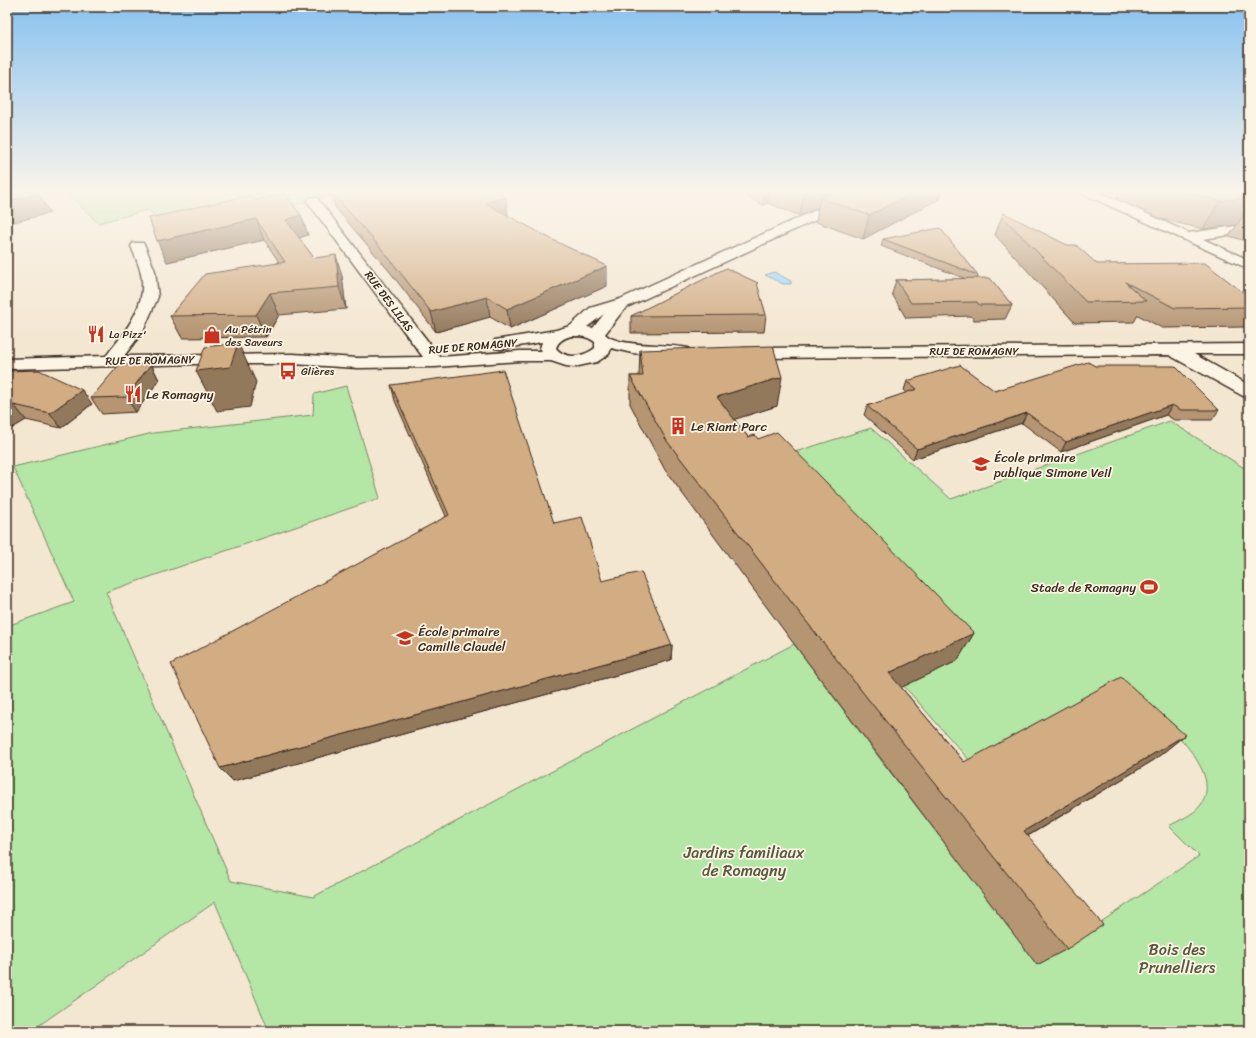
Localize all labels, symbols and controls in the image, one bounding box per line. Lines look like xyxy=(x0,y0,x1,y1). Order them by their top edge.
street label: RUE DES LILAS xyxy=(359,267,418,336)
place label: Au Pétrin des Saveurs xyxy=(224,320,284,352)
restaurant icon: La Pizz' xyxy=(86,324,106,344)
place label: La Pizz' xyxy=(109,325,147,344)
shop icon: Au Pétrin des Saveurs xyxy=(202,325,222,345)
street label: RUE DE ROMAGNY xyxy=(428,333,519,360)
street label: RUE DE ROMAGNY xyxy=(930,342,1019,361)
street label: RUE DE ROMAGNY xyxy=(105,350,196,371)
bus stop icon: Glières xyxy=(278,361,298,381)
place label: Glières xyxy=(301,362,335,381)
place label: Le Romagny xyxy=(146,383,214,406)
restaurant icon: Le Romagny xyxy=(123,384,143,404)
place label: Le Riant Parc xyxy=(691,415,767,438)
building icon: Le Riant Parc xyxy=(668,416,688,436)
place label: École primaire publique Simone Veil xyxy=(993,446,1112,484)
school or university icon: École primaire publique Simone Veil xyxy=(971,454,991,474)
place label: Stade de Romagny xyxy=(1031,576,1136,599)
sports icon: Stade de Romagny xyxy=(1139,577,1159,597)
place label: École primaire Camille Claudel xyxy=(418,620,506,658)
school or university icon: École primaire Camille Claudel xyxy=(395,628,415,648)
park label: Jardins familiaux de Romagny xyxy=(683,838,805,885)
park label: Bois des Prunelliers xyxy=(1139,935,1216,982)

